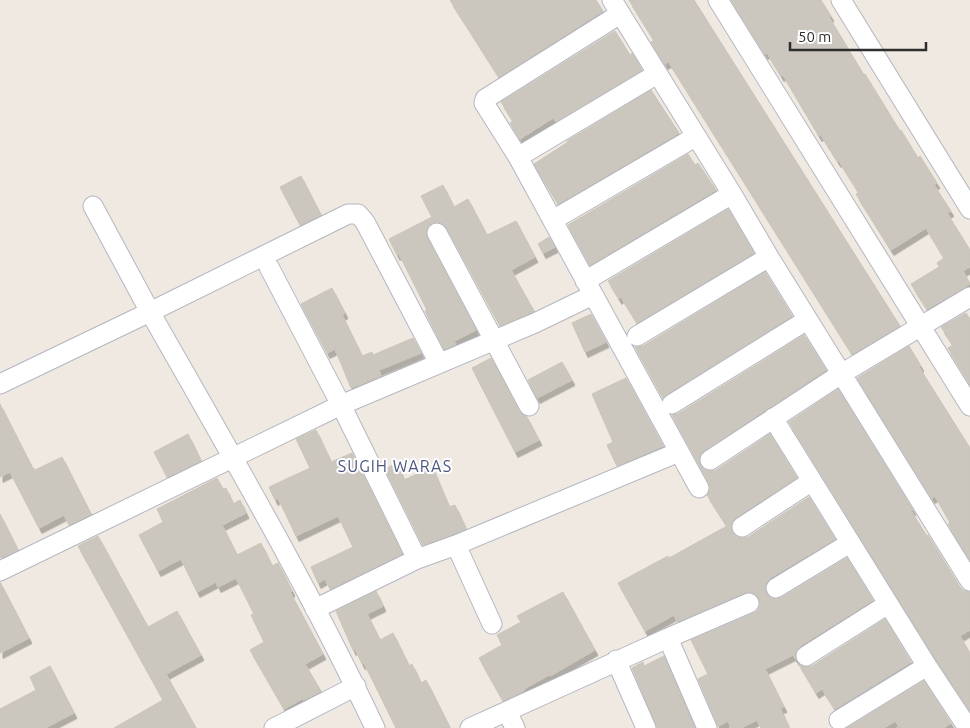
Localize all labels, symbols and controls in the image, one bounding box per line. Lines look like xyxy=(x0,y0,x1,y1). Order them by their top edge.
scale bar xyxy=(790,20,926,52)
text: 50 m xyxy=(798,28,831,45)
district label: SUGIH WARAS xyxy=(338,457,452,475)

